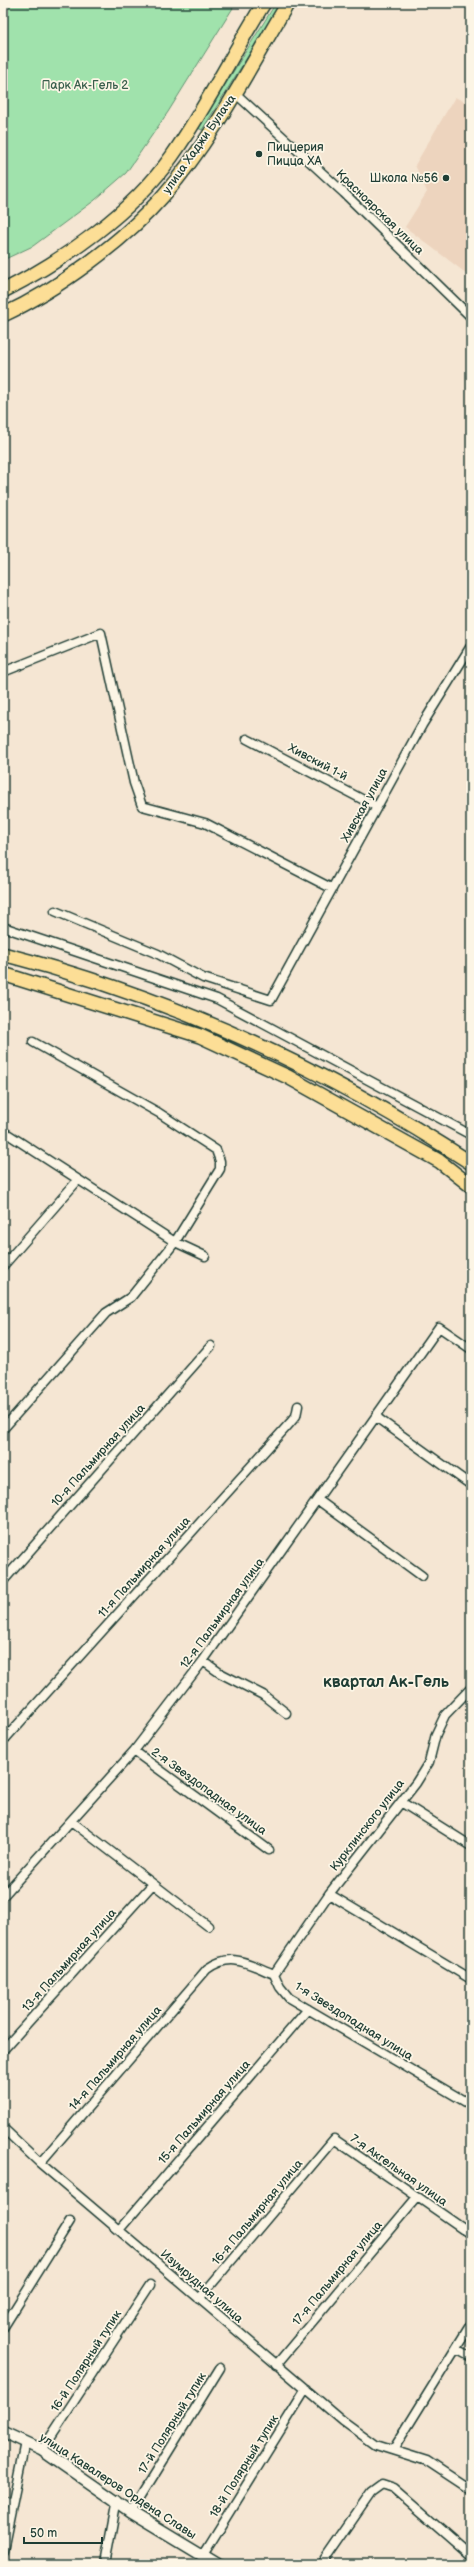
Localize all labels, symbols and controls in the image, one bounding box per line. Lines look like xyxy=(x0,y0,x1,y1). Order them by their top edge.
park label: Парк Ак-Гель 2 xyxy=(42,78,128,93)
street label: улица Хаджи Булача xyxy=(160,92,239,197)
place label: Пиццерия Пицца ХА xyxy=(267,140,324,169)
marker: Пиццерия Пицца ХА xyxy=(254,149,264,159)
street label: Красноярская улица xyxy=(333,167,427,258)
place label: Школа №56 xyxy=(370,171,438,186)
marker: Школа №56 xyxy=(441,173,451,183)
street label: Хивский 1-й xyxy=(285,741,350,784)
street label: Хивская улица xyxy=(338,766,391,845)
street label: 10-я Пальмирная улица xyxy=(48,1401,149,1510)
street label: 11-я Пальмирная улица xyxy=(95,1514,194,1621)
street label: 12-я Пальмирная улица xyxy=(177,1555,268,1672)
district label: квартал Ак-Гель xyxy=(323,1673,450,1692)
street label: 2-я Звездопадная улица xyxy=(148,1744,269,1838)
street label: Курклинского улица xyxy=(327,1776,408,1874)
street label: 13-я Пальмирная улица xyxy=(19,1906,120,2015)
street label: 1-я Звездопадная улица xyxy=(292,1979,416,2064)
street label: 14-я Пальмирная улица xyxy=(66,2003,165,2114)
street label: 15-я Пальмирная улица xyxy=(155,2057,254,2167)
street label: 7-я Акгельная улица xyxy=(347,2131,450,2210)
street label: 16-я Пальмирная улица xyxy=(209,2156,306,2268)
street label: 17-я Пальмирная улица xyxy=(289,2218,386,2329)
street label: Изумрудная улица xyxy=(157,2246,246,2326)
street label: 16-й Полярный тупик xyxy=(48,2307,125,2415)
street label: 17-й Полярный тупик xyxy=(135,2369,210,2477)
street label: 18-й Полярный тупик xyxy=(207,2412,282,2520)
street label: улица Кавалеров Ордена Славы xyxy=(37,2430,199,2543)
scale bar xyxy=(24,2519,102,2545)
text: 50 m xyxy=(30,2526,57,2541)

